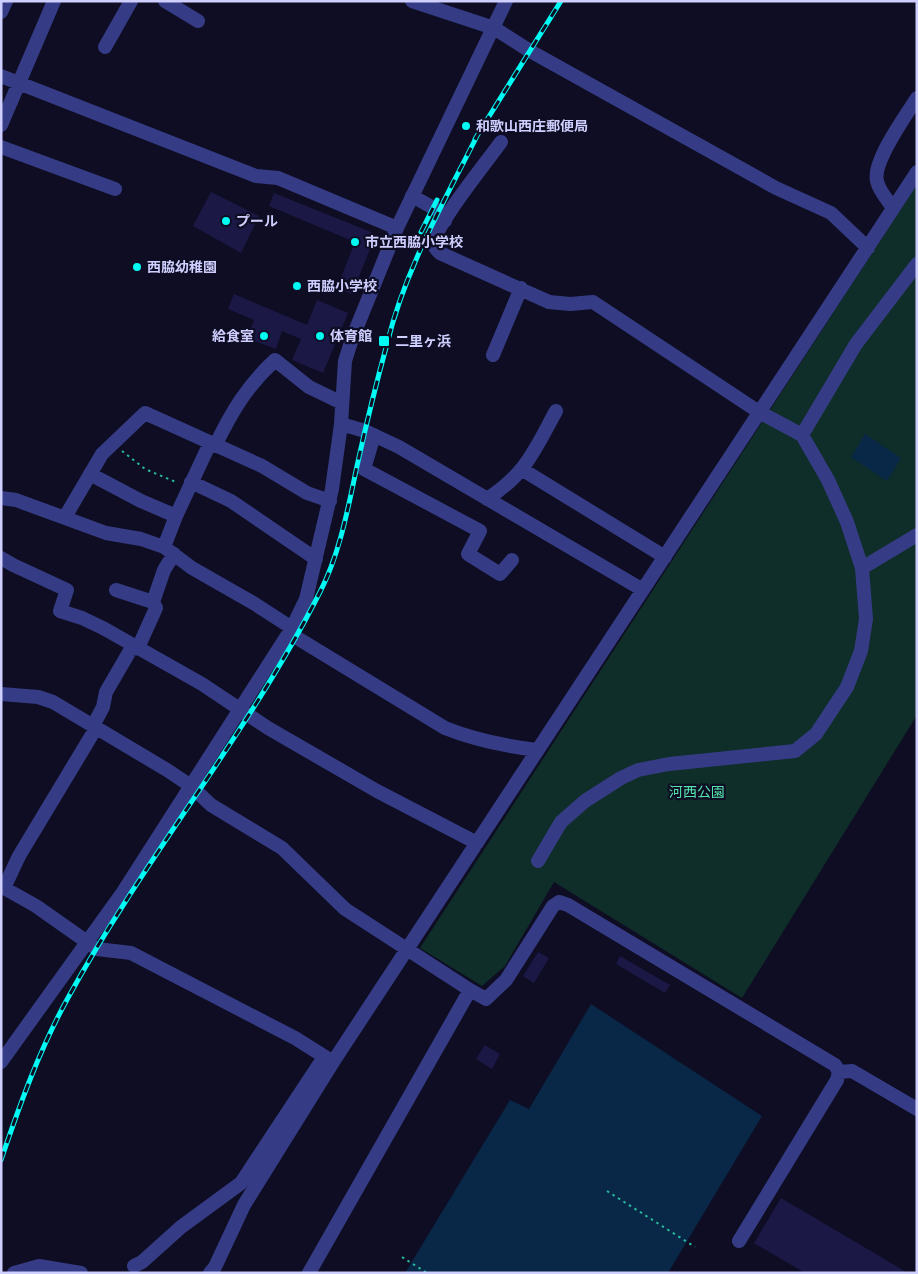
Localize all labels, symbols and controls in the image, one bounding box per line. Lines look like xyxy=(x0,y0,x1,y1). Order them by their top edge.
place label: 和歌山西庄郵便局 xyxy=(476,118,588,134)
marker: 和歌山西庄郵便局 xyxy=(460,120,472,132)
place label: プール xyxy=(236,213,278,229)
marker: プール xyxy=(220,215,232,227)
place label: 市立西脇小学校 xyxy=(365,234,463,250)
marker: 市立西脇小学校 xyxy=(349,236,361,248)
place label: 西脇幼稚園 xyxy=(147,259,217,275)
marker: 西脇幼稚園 xyxy=(131,261,143,273)
place label: 西脇小学校 xyxy=(307,278,377,294)
marker: 西脇小学校 xyxy=(291,280,303,292)
place label: 給食室 xyxy=(212,328,254,344)
place label: 体育館 xyxy=(330,328,372,344)
marker: 給食室 xyxy=(258,330,270,342)
marker: 体育館 xyxy=(314,330,326,342)
place label: 二里ヶ浜 xyxy=(395,333,451,349)
marker: 二里ヶ浜 xyxy=(377,334,391,348)
park label: 河西公園 xyxy=(669,784,725,800)

